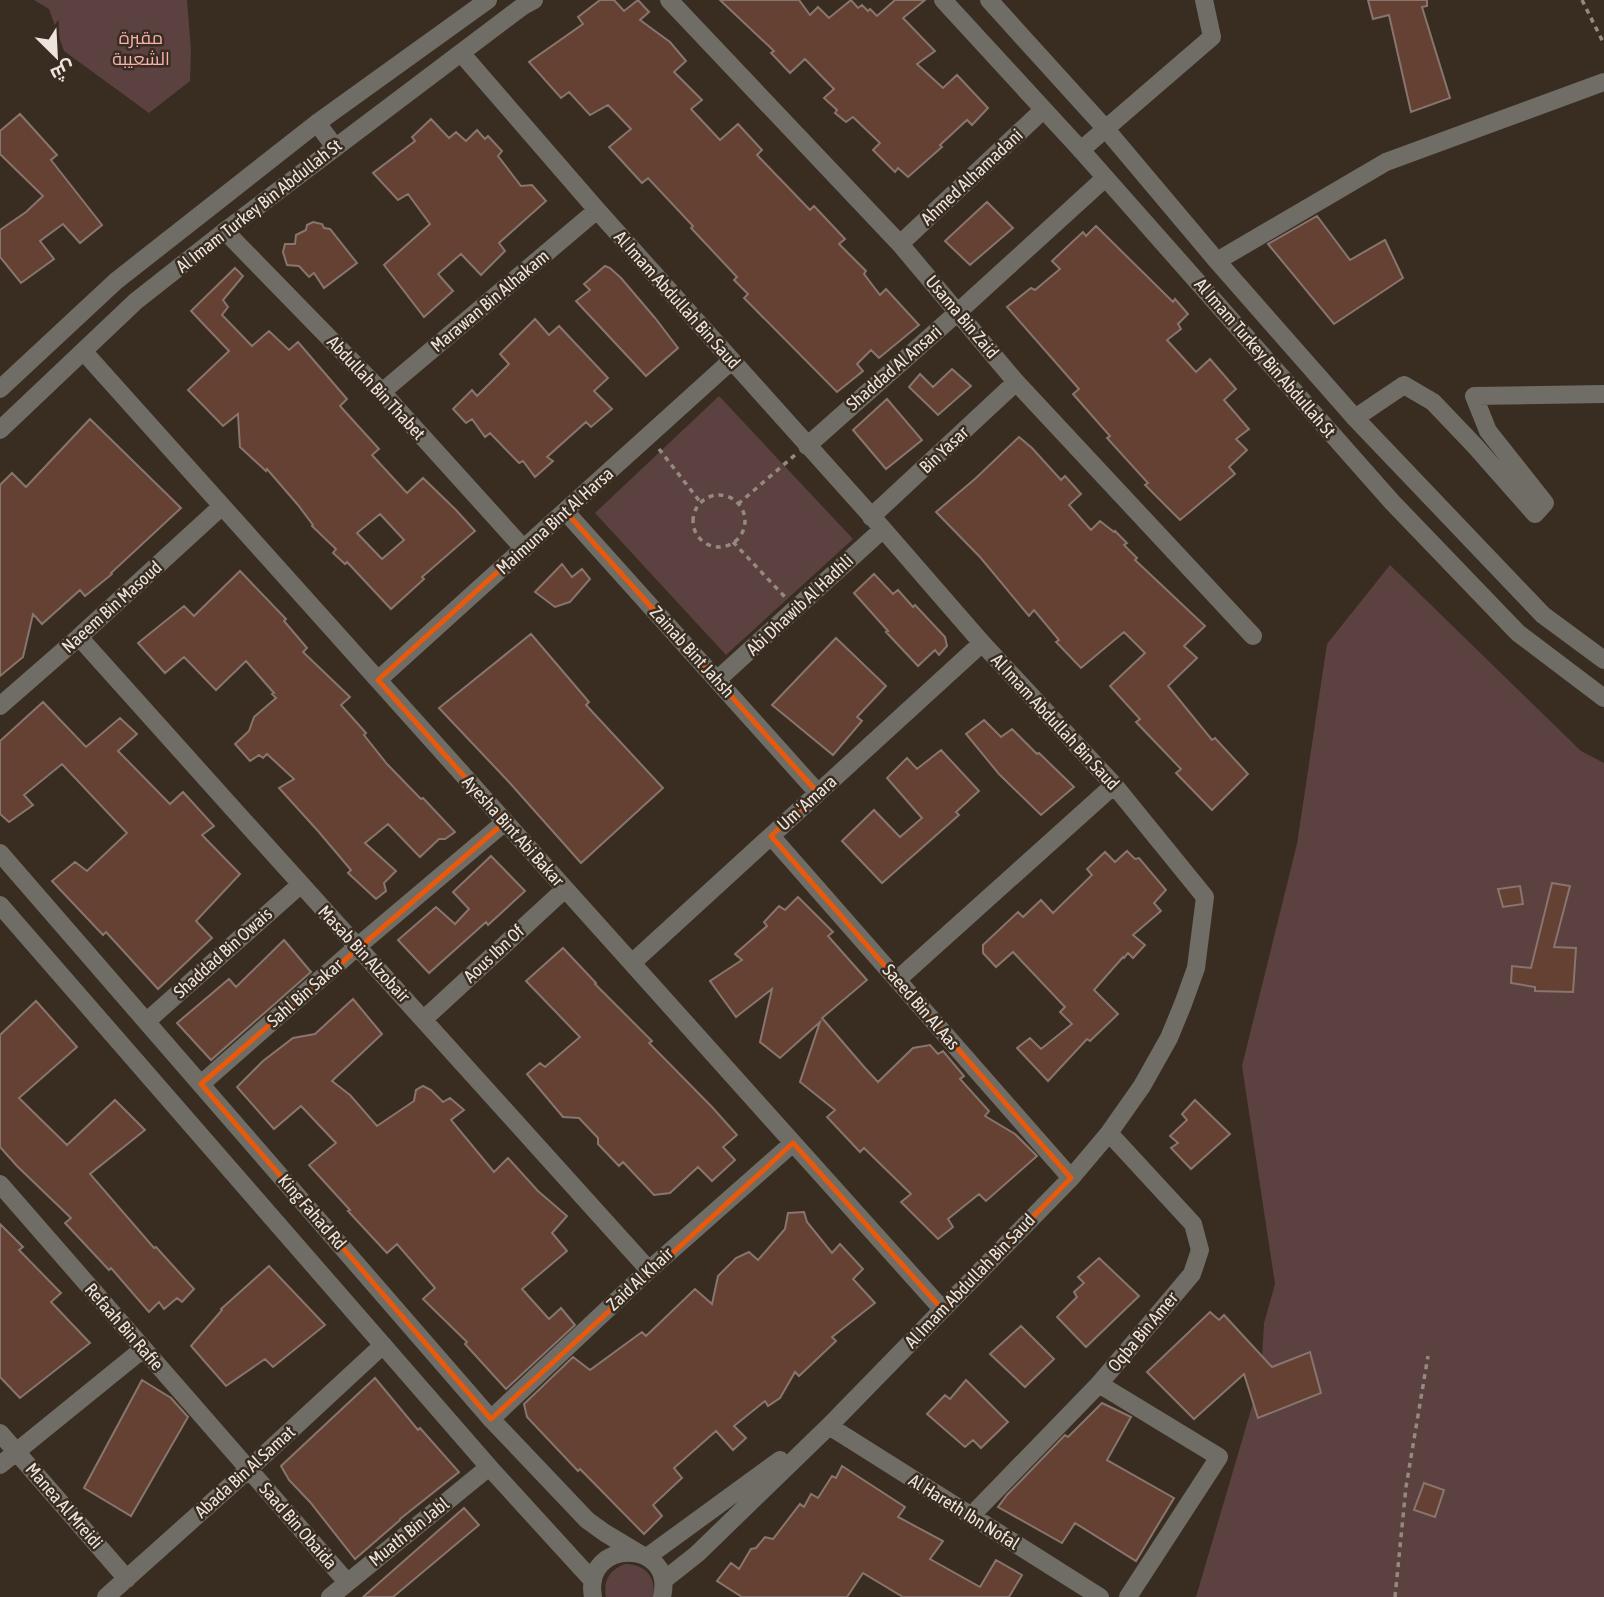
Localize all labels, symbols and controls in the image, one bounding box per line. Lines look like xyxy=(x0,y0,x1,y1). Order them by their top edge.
north arrow xyxy=(21,21,91,91)
park label: مقبرة الشعيبة xyxy=(112,27,170,69)
text: ش xyxy=(47,56,79,87)
street label: Ahmed Alhamadani xyxy=(916,124,1027,229)
street label: Al Imam Turkey Bin Abdullah St xyxy=(172,134,346,277)
street label: Al Imam Abdullah Bin Saud xyxy=(610,226,745,373)
street label: Marawan Bin Alhakam xyxy=(426,245,553,356)
street label: Usama Bin Zaid xyxy=(922,271,1003,363)
street label: Al Imam Turkey Bin Abdullah St xyxy=(1190,274,1340,442)
street label: Shaddad Al Ansari xyxy=(842,321,945,415)
street label: Abdullah Bin Thabet xyxy=(323,331,430,444)
street label: Bin Yasar xyxy=(915,421,973,478)
street label: Maimuna Bint Al Harsa xyxy=(492,463,617,579)
street label: Abi Dhawib Al Hadhli xyxy=(742,550,857,659)
street label: Naeem Bin Masoud xyxy=(57,556,166,657)
street label: Zainab Bint Jahsh xyxy=(646,602,739,702)
street label: Al Imam Abdullah Bin Saud xyxy=(987,649,1124,794)
street label: Ayesha Bint Abi Bakar xyxy=(458,771,569,891)
street label: Um 'Amara xyxy=(773,771,841,835)
street label: Masab Bin Alzobair xyxy=(314,901,415,1007)
street label: Shaddad Bin Owais xyxy=(169,903,276,1002)
street label: Aous Ibn Of xyxy=(459,920,528,987)
street label: Sahl Bin Sakar xyxy=(263,954,347,1031)
street label: Saeed Bin Al Aas xyxy=(878,960,964,1054)
street label: King Fahad Rd xyxy=(274,1170,351,1254)
street label: Al Imam Abdullah Bin Saud xyxy=(900,1209,1039,1352)
street label: Zaid Al Khair xyxy=(602,1242,678,1315)
street label: Refaah Bin Rafie xyxy=(81,1279,168,1375)
street label: Oqba Bin Amer xyxy=(1103,1287,1182,1376)
street label: Abada Bin Al Samat xyxy=(190,1421,299,1522)
street label: Manea Al Mreidi xyxy=(21,1459,107,1553)
street label: Al Hareth Ibn Nofal xyxy=(905,1469,1024,1554)
street label: Saad Bin Obaida xyxy=(255,1478,342,1573)
street label: Muath Bin Jabl xyxy=(364,1493,453,1570)

